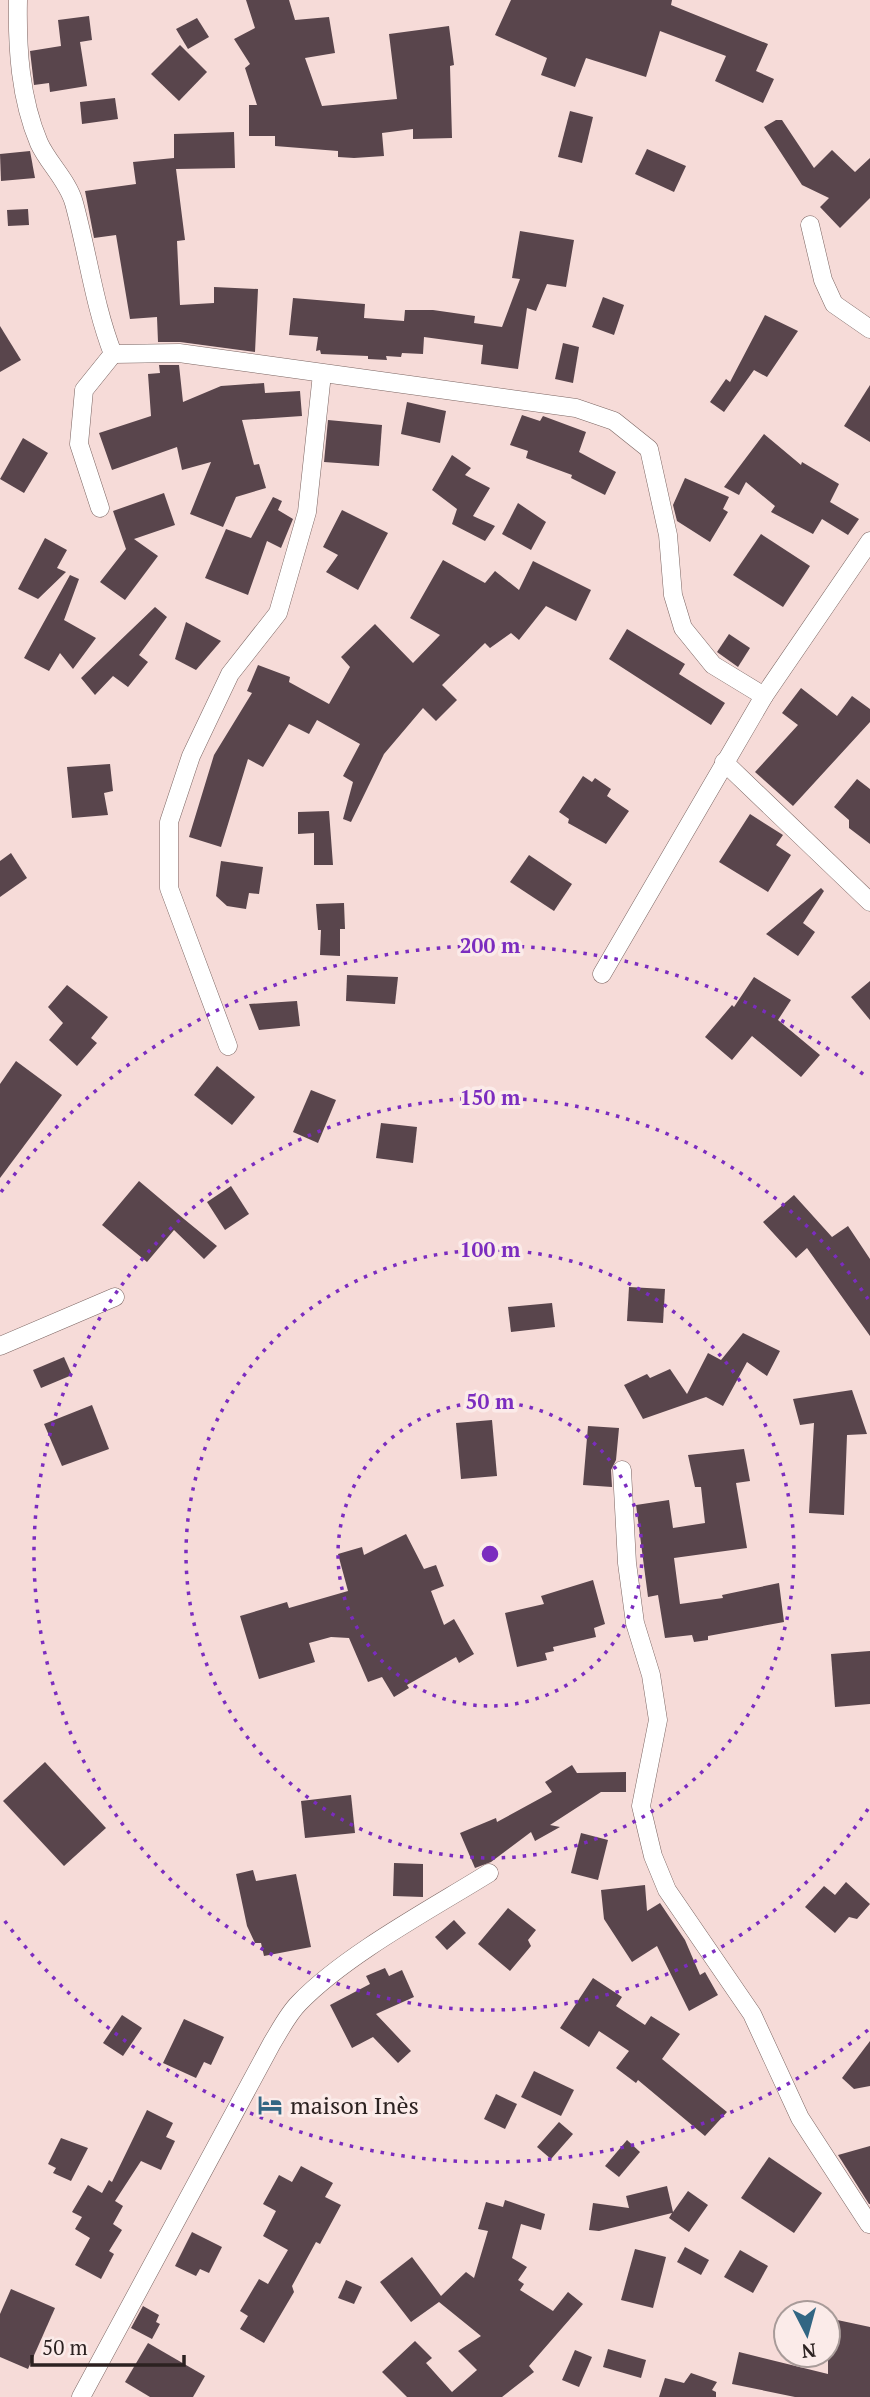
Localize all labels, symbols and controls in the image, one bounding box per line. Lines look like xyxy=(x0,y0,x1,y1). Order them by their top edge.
text: 200 m xyxy=(460,931,521,959)
text: 150 m xyxy=(460,1083,521,1111)
text: 100 m xyxy=(460,1235,521,1263)
text: 50 m xyxy=(466,1387,515,1415)
centre of rings xyxy=(478,1542,502,1566)
place label: maison Inès xyxy=(290,2089,419,2121)
hotel icon: maison Inès xyxy=(256,2091,284,2119)
north arrow xyxy=(772,2299,842,2369)
scale bar xyxy=(32,2324,184,2368)
text: 50 m xyxy=(42,2333,88,2361)
text: N xyxy=(800,2338,817,2365)

